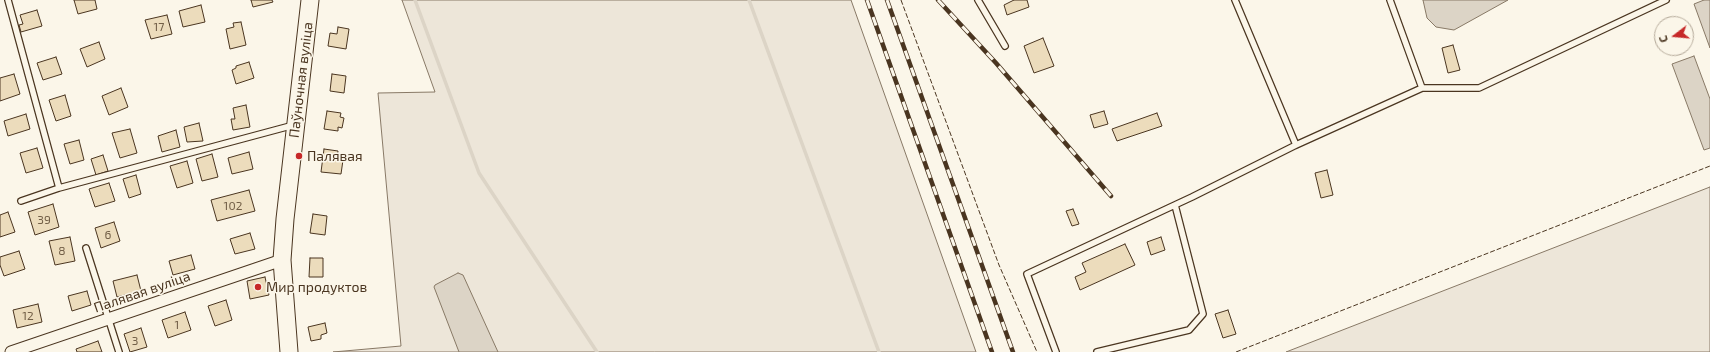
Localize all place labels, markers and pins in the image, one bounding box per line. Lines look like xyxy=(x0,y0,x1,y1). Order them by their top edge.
place label: Палявая xyxy=(307,148,363,164)
marker: Палявая xyxy=(294,151,304,161)
place label: Мир продуктов xyxy=(266,279,367,295)
marker: Мир продуктов xyxy=(253,282,263,292)

